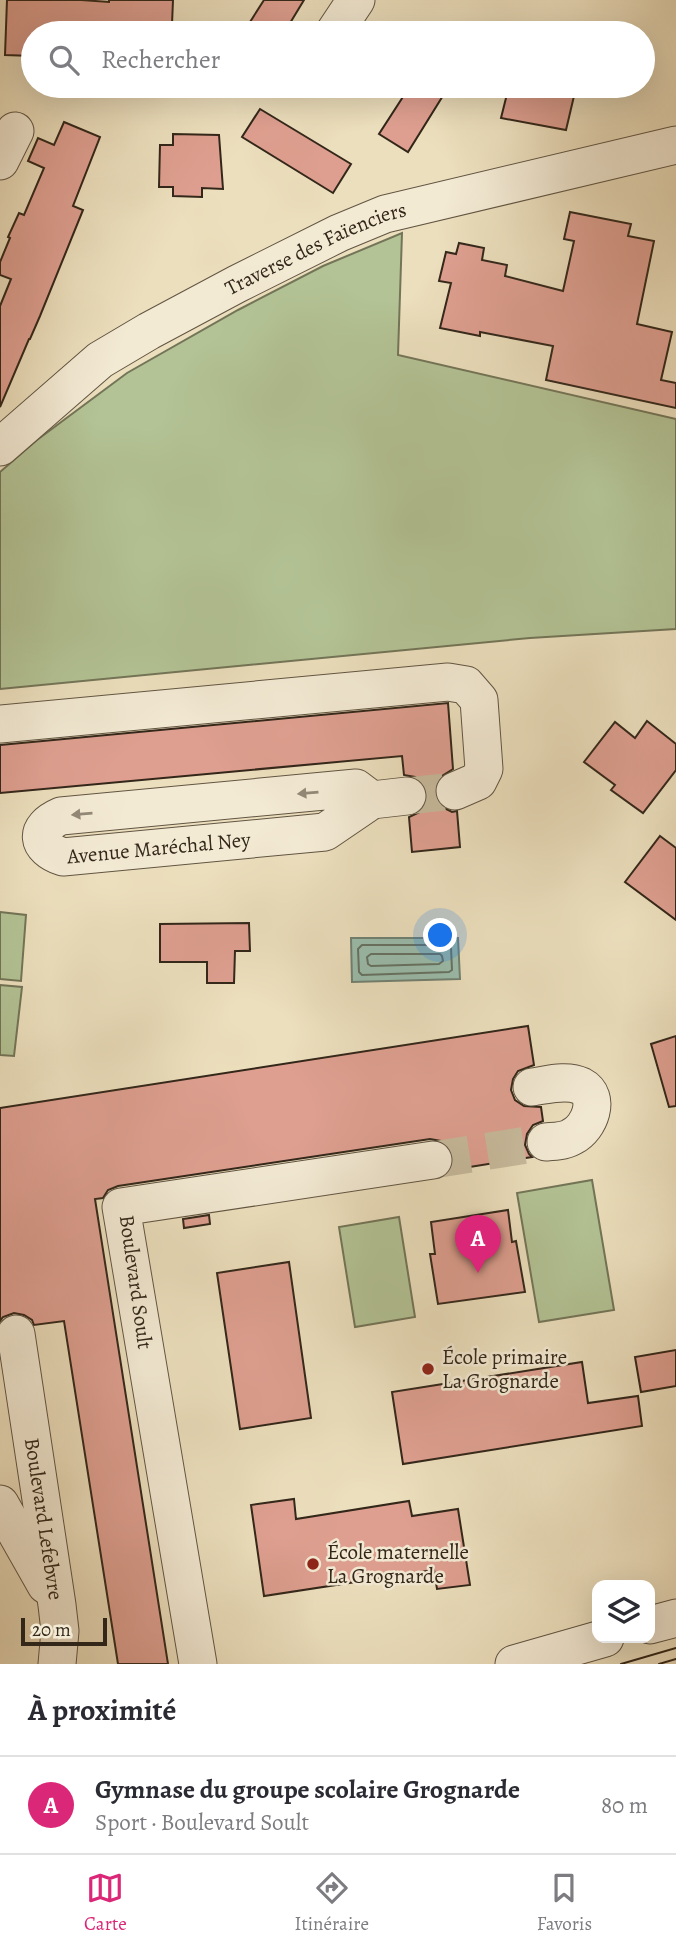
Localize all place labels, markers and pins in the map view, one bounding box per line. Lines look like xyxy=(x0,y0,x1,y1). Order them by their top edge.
pin: A xyxy=(455,1215,501,1273)
place label: École primaire La Grognarde xyxy=(442,1343,567,1395)
marker: École primaire La Grognarde xyxy=(420,1361,436,1377)
place label: École maternelle La Grognarde xyxy=(327,1538,469,1590)
marker: École maternelle La Grognarde xyxy=(305,1556,321,1572)

